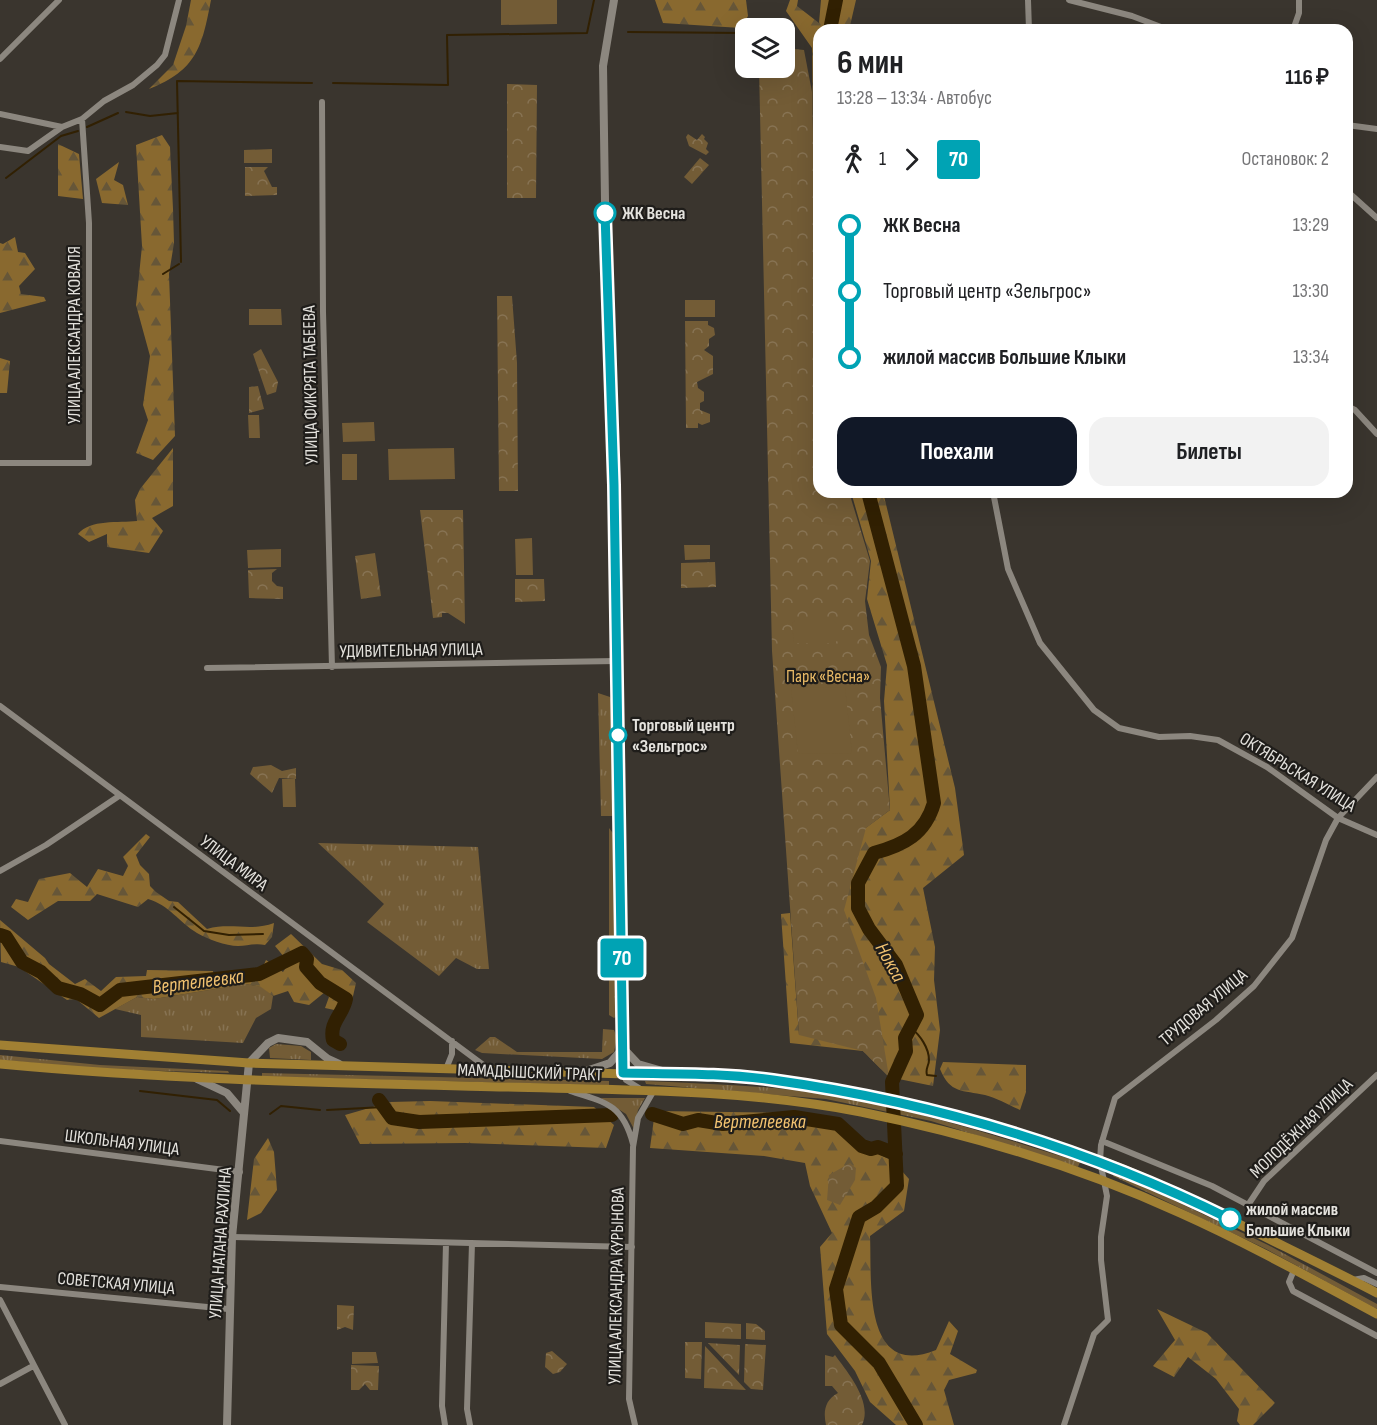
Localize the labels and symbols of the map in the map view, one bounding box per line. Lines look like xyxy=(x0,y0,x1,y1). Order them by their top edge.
marker: ЖК Весна xyxy=(594,202,616,224)
place label: ЖК Весна xyxy=(622,203,685,224)
street label: УЛИЦА АЛЕКСАНДРА КОВАЛЯ xyxy=(64,246,85,424)
street label: УЛИЦА ФИКРЯТА ТАБЕЕВА xyxy=(299,305,322,465)
street label: УДИВИТЕЛЬНАЯ УЛИЦА xyxy=(339,639,483,662)
park label: Парк «Весна» xyxy=(786,666,870,687)
place label: Торговый центр «Зельгрос» xyxy=(632,715,735,757)
marker: Торговый центр «Зельгрос» xyxy=(609,726,627,744)
street label: ОКТЯБРЬСКАЯ УЛИЦА xyxy=(1236,728,1360,817)
street label: УЛИЦА МИРА xyxy=(196,831,272,896)
line badge: 70 xyxy=(595,938,649,978)
water label: Нокса xyxy=(870,939,911,986)
water label: Вертелеевка xyxy=(151,964,245,999)
street label: ТРУДОВАЯ УЛИЦА xyxy=(1155,964,1252,1050)
street label: МАМАДЫШСКИЙ ТРАКТ xyxy=(457,1059,603,1086)
street label: МОЛОДЁЖНАЯ УЛИЦА xyxy=(1246,1074,1357,1183)
water label: Вертелеевка xyxy=(714,1110,806,1134)
street label: ШКОЛЬНАЯ УЛИЦА xyxy=(64,1125,181,1160)
street label: УЛИЦА НАТАНА РАХЛИНА xyxy=(205,1166,236,1320)
street label: УЛИЦА АЛЕКСАНДРА КУРЫНОВА xyxy=(604,1187,629,1385)
place label: жилой массив Большие Клыки xyxy=(1246,1199,1350,1241)
marker: жилой массив Большие Клыки xyxy=(1219,1208,1241,1230)
street label: СОВЕТСКАЯ УЛИЦА xyxy=(56,1268,176,1299)

